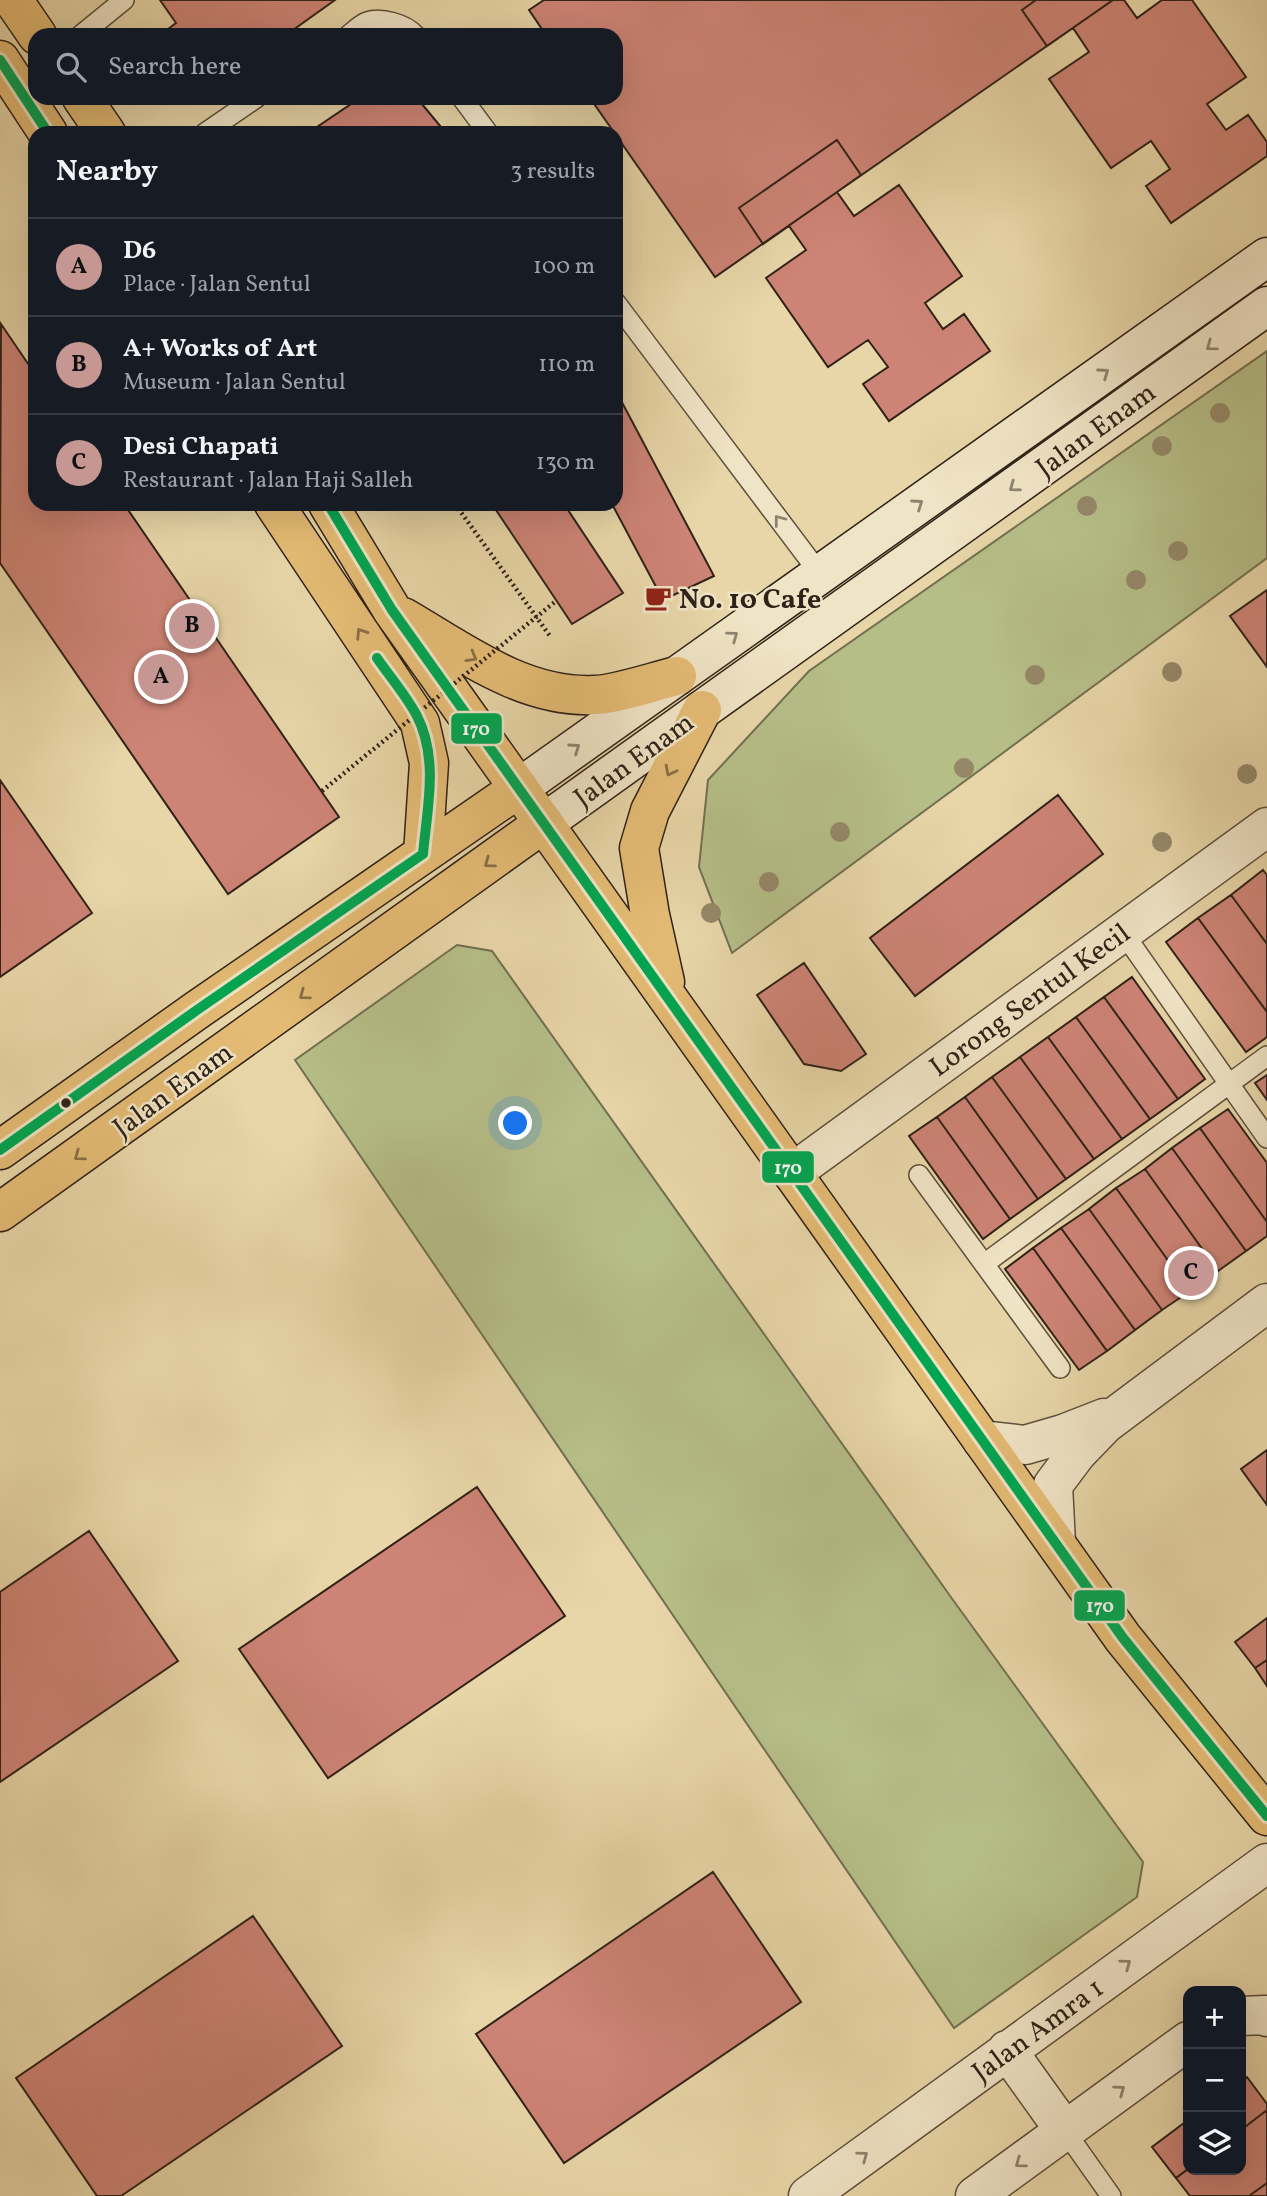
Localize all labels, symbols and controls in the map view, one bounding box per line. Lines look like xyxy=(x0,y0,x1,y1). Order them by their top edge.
search box xyxy=(28,28,623,105)
icon: search xyxy=(52,48,90,86)
text: Search here xyxy=(108,49,241,85)
text: Nearby xyxy=(56,151,158,193)
text: 3 results xyxy=(510,156,595,188)
text: D6 xyxy=(123,233,156,269)
text: A xyxy=(71,251,87,283)
text: 100 m xyxy=(533,251,595,283)
text: Place · Jalan Sentul xyxy=(123,269,311,301)
text: A+ Works of Art xyxy=(123,331,317,367)
one-way arrow xyxy=(1206,338,1219,350)
text: B xyxy=(71,349,87,381)
text: 110 m xyxy=(538,349,595,381)
text: Museum · Jalan Sentul xyxy=(123,367,346,399)
one-way arrow xyxy=(1096,369,1109,381)
street label: Jalan Enam xyxy=(1028,374,1165,488)
text: Desi Chapati xyxy=(123,429,279,465)
text: C xyxy=(72,447,86,479)
text: 130 m xyxy=(536,447,595,479)
text: Restaurant · Jalan Haji Salleh xyxy=(123,465,413,497)
one-way arrow xyxy=(1009,479,1022,491)
one-way arrow xyxy=(910,500,923,513)
one-way arrow xyxy=(774,515,787,528)
place label: No. 10 Cafe xyxy=(679,581,821,620)
cafe icon: No. 10 Cafe xyxy=(643,583,673,613)
pin: B xyxy=(169,600,215,652)
one-way arrow xyxy=(357,628,369,641)
one-way arrow xyxy=(725,632,738,644)
one-way arrow xyxy=(465,649,478,662)
pin: A xyxy=(138,651,184,703)
street label: Jalan Enam xyxy=(566,704,703,818)
line badge: 170 xyxy=(450,712,503,745)
text: 170 xyxy=(462,717,490,743)
one-way arrow xyxy=(567,744,580,756)
one-way arrow xyxy=(665,764,679,776)
one-way arrow xyxy=(484,855,497,867)
street label: Lorong Sentul Kecil xyxy=(922,915,1139,1087)
one-way arrow xyxy=(299,987,312,999)
street label: Jalan Enam xyxy=(105,1034,242,1148)
unlabelled marker xyxy=(59,1096,73,1110)
your location xyxy=(498,1106,532,1140)
one-way arrow xyxy=(74,1148,87,1160)
line badge: 170 xyxy=(761,1150,815,1184)
text: 170 xyxy=(774,1156,802,1182)
pin: C xyxy=(1168,1247,1214,1299)
line badge: 170 xyxy=(1073,1589,1126,1622)
text: 170 xyxy=(1086,1594,1114,1620)
one-way arrow xyxy=(1118,1960,1131,1972)
street label: Jalan Amra 1 xyxy=(965,1970,1112,2092)
map controls xyxy=(1183,1986,1246,2175)
button: + xyxy=(1183,1986,1246,2049)
button: − xyxy=(1183,2049,1246,2112)
one-way arrow xyxy=(1112,2086,1125,2099)
button: layers xyxy=(1183,2112,1246,2175)
one-way arrow xyxy=(855,2151,868,2164)
one-way arrow xyxy=(1015,2155,1028,2168)

